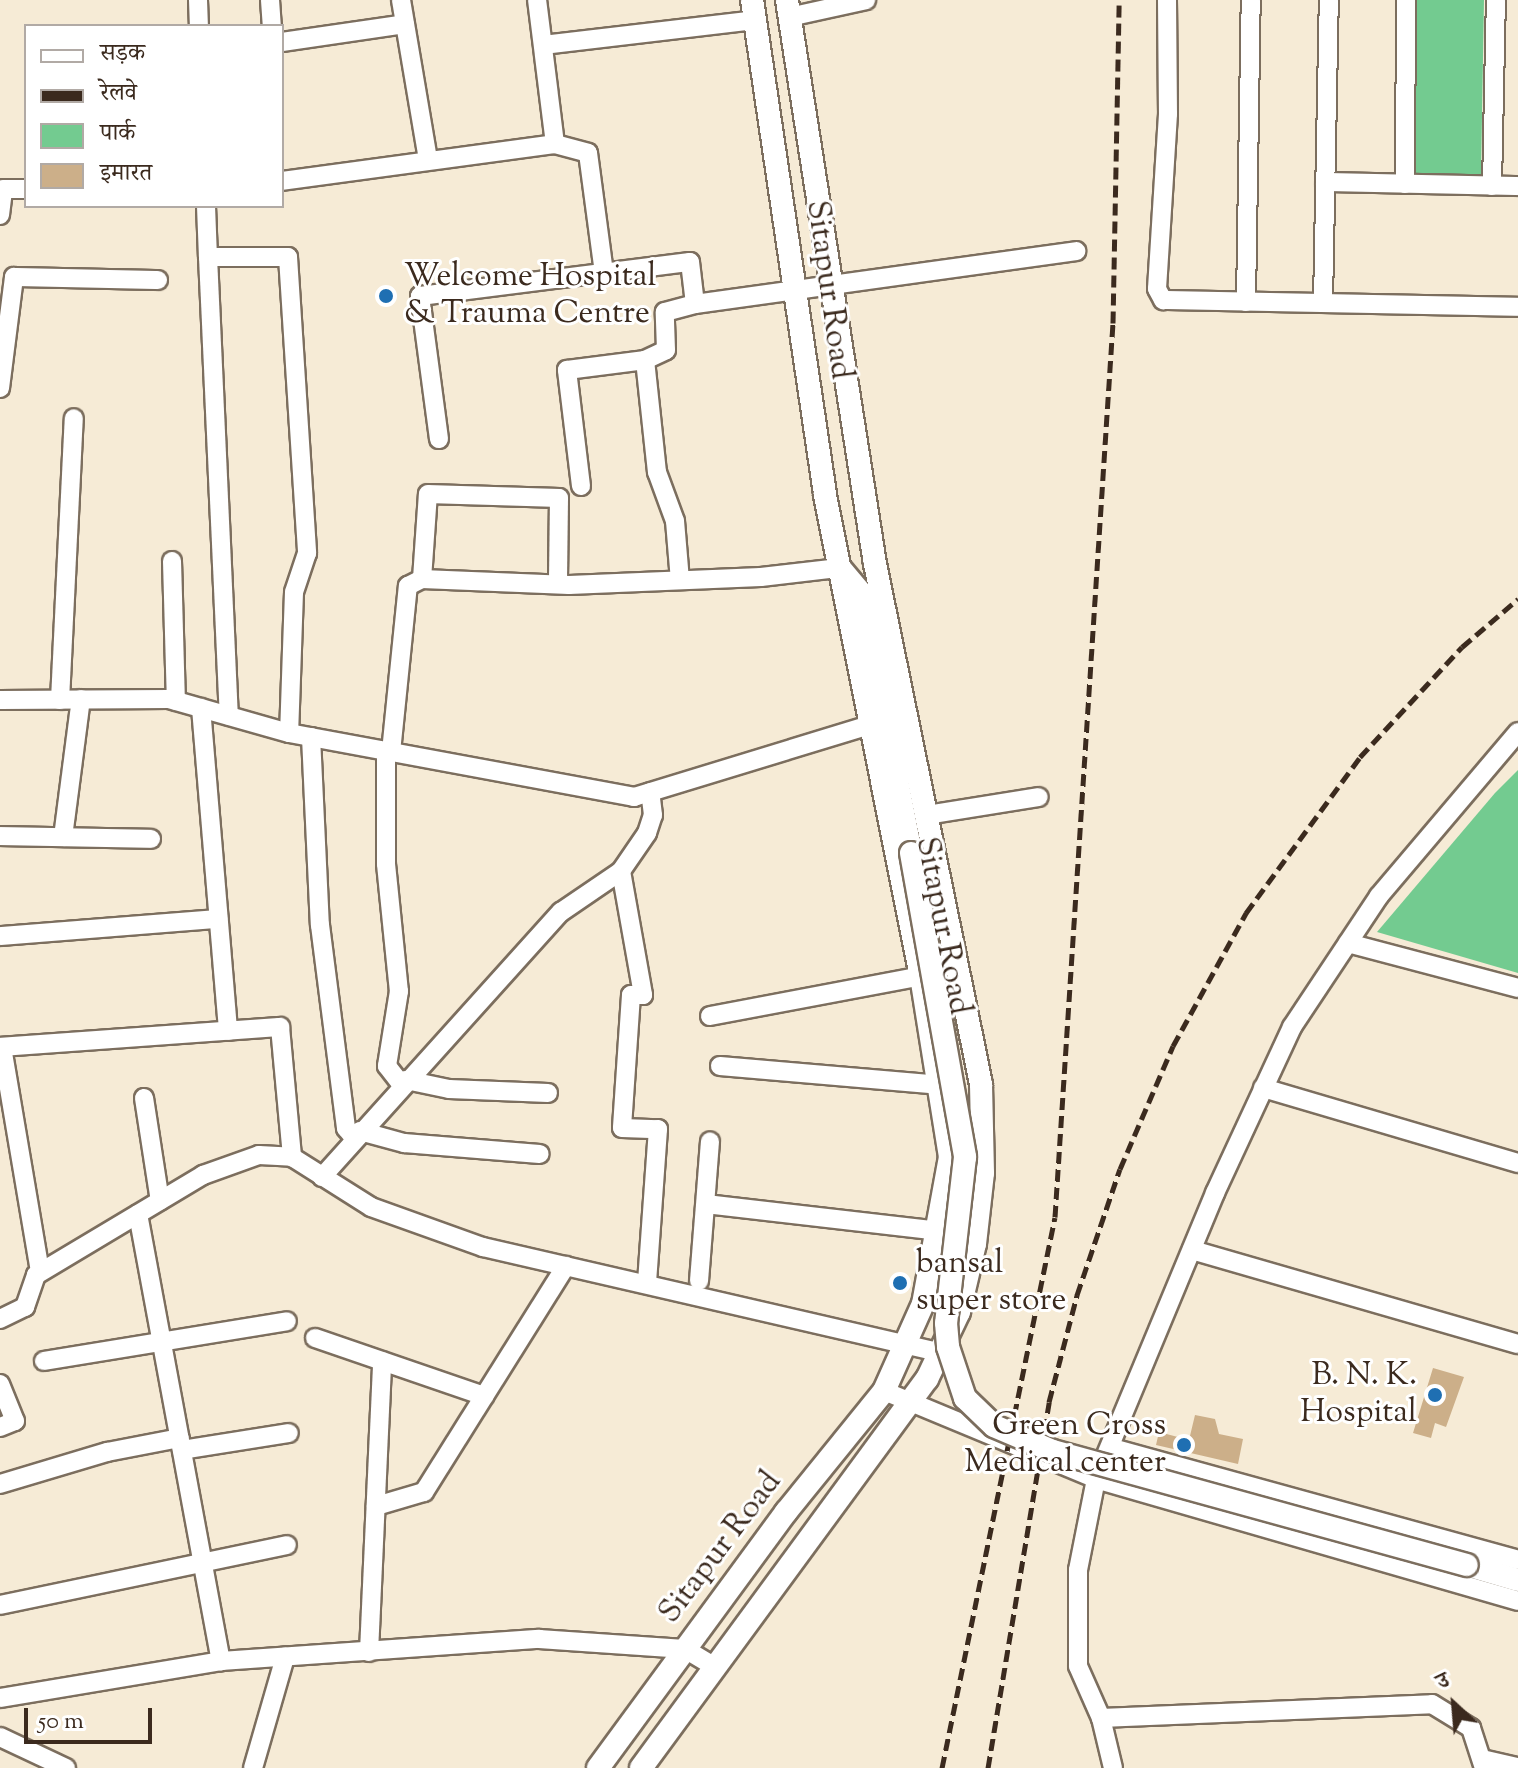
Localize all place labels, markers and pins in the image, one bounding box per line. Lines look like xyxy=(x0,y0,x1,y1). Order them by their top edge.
place label: Welcome Hospital & Trauma Centre xyxy=(404,259,656,334)
marker: Welcome Hospital & Trauma Centre xyxy=(375,285,397,307)
place label: bansal super store xyxy=(916,1246,1066,1321)
marker: bansal super store xyxy=(891,1274,909,1292)
place label: B. N. K. Hospital xyxy=(1300,1358,1417,1433)
marker: B. N. K. Hospital xyxy=(1424,1384,1446,1406)
place label: Green Cross Medical center xyxy=(964,1408,1166,1483)
marker: Green Cross Medical center xyxy=(1173,1434,1195,1456)

